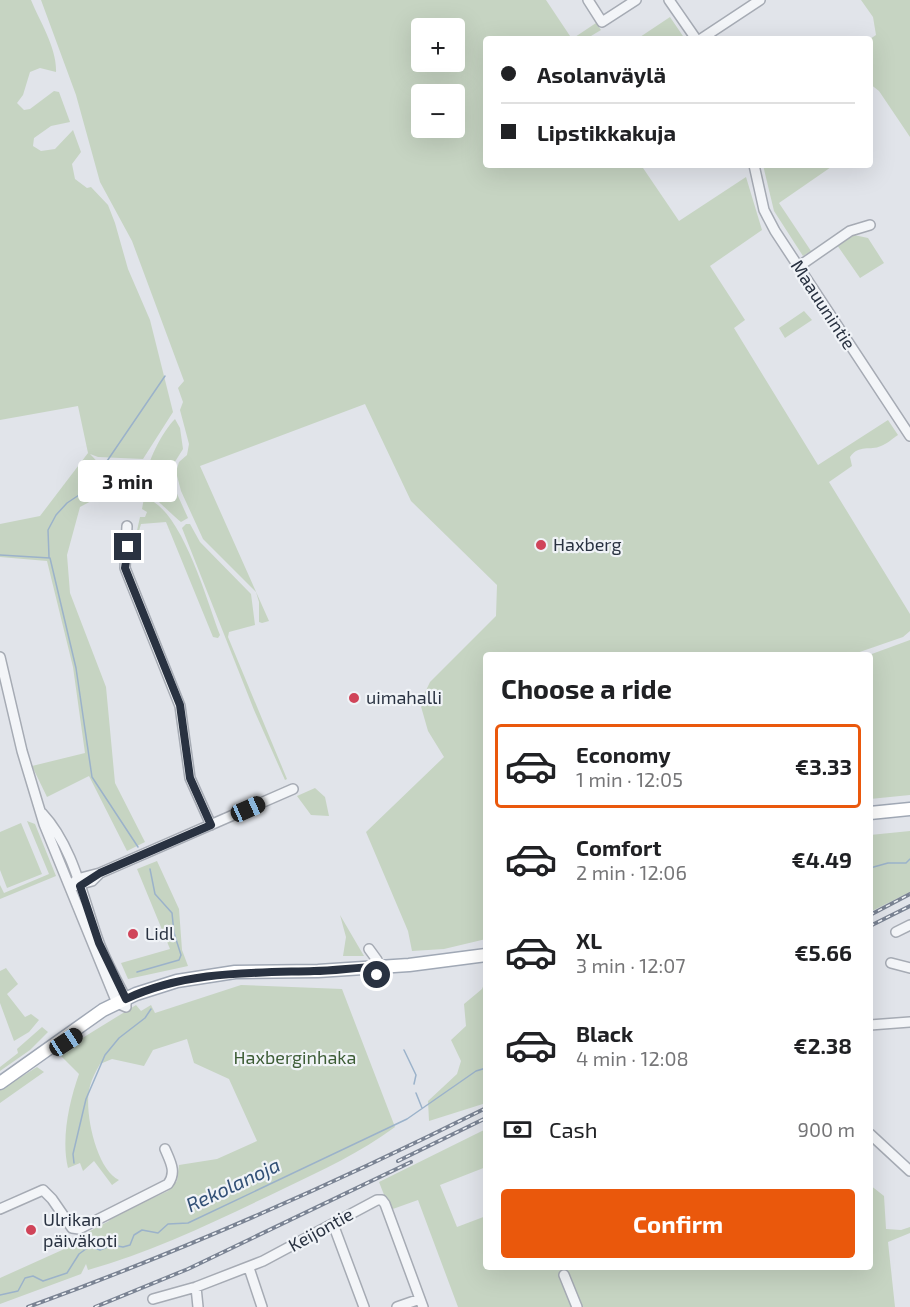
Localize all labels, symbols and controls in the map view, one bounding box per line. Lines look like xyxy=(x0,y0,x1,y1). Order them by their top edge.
map controls xyxy=(411,18,465,138)
button: + xyxy=(411,18,465,72)
text: Asolanväylä xyxy=(537,61,666,87)
button: − xyxy=(411,84,465,138)
text: Lipstikkakuja xyxy=(537,119,676,145)
street label: Maauunintie xyxy=(787,256,861,353)
callout: 3 min xyxy=(78,460,178,502)
text: 3 min xyxy=(102,469,153,493)
route end xyxy=(114,533,141,560)
place label: Haxberg xyxy=(553,533,622,555)
marker: Haxberg xyxy=(534,538,548,552)
text: Choose a ride xyxy=(501,672,672,704)
place label: uimahalli xyxy=(366,686,442,708)
marker: uimahalli xyxy=(347,691,361,705)
icon: car xyxy=(504,739,558,793)
text: Economy xyxy=(576,741,671,767)
text: €3.33 xyxy=(795,753,852,779)
text: 1 min · 12:05 xyxy=(576,767,683,791)
car xyxy=(228,793,268,825)
icon: car xyxy=(504,832,558,886)
text: Comfort xyxy=(576,834,661,860)
text: €4.49 xyxy=(792,846,852,872)
text: 2 min · 12:06 xyxy=(576,860,687,884)
place label: Lidl xyxy=(145,922,175,944)
icon: car xyxy=(504,925,558,979)
marker: Lidl xyxy=(126,927,140,941)
text: XL xyxy=(576,927,602,953)
text: €5.66 xyxy=(794,939,852,965)
text: 3 min · 12:07 xyxy=(576,953,686,977)
route start xyxy=(363,961,390,988)
icon: car xyxy=(504,1018,558,1072)
text: Black xyxy=(576,1020,633,1046)
car xyxy=(46,1025,86,1059)
text: €2.38 xyxy=(794,1032,852,1058)
park label: Haxberginhaka xyxy=(234,1046,356,1068)
text: 4 min · 12:08 xyxy=(576,1046,689,1070)
icon: cash xyxy=(501,1113,534,1146)
text: Cash xyxy=(549,1116,598,1142)
text: 900 m xyxy=(797,1117,855,1141)
water label: Rekolanoja xyxy=(182,1152,283,1216)
button: Confirm xyxy=(501,1189,855,1258)
street label: Keijontie xyxy=(284,1202,357,1256)
place label: Ulrikan päiväkoti xyxy=(43,1208,118,1251)
marker: Ulrikan päiväkoti xyxy=(24,1223,38,1237)

